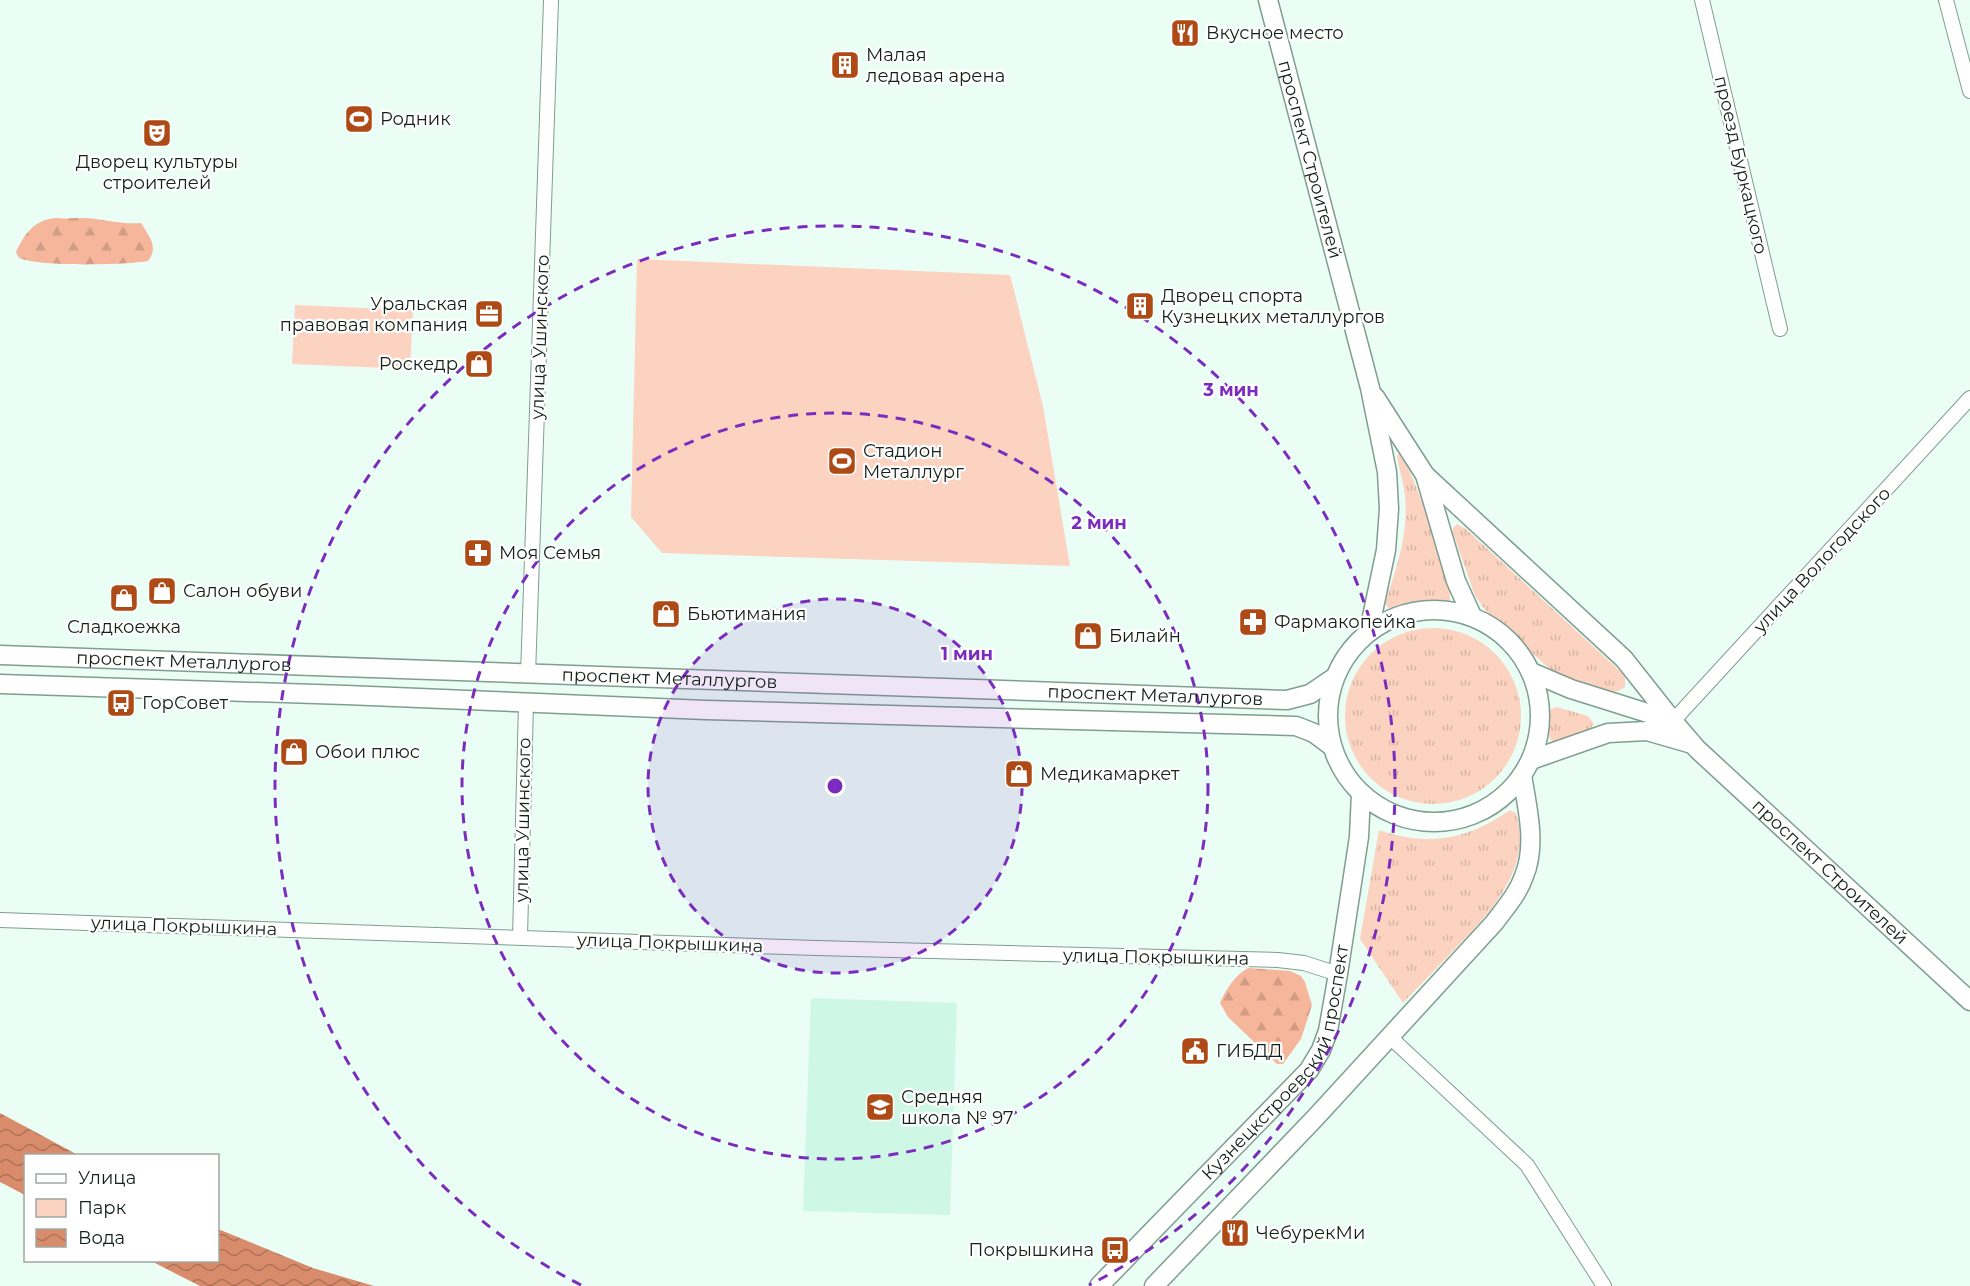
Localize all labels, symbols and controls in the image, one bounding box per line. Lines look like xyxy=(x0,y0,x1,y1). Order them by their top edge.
restaurant icon: Вкусное место xyxy=(1169,17,1201,49)
place label: Вкусное место xyxy=(1206,22,1344,44)
place label: Малая ледовая арена xyxy=(866,44,1005,87)
building icon: Малая ледовая арена xyxy=(829,49,861,81)
street label: проспект Строителей xyxy=(1273,58,1347,261)
street label: проезд Буркацкого xyxy=(1710,74,1772,256)
sports icon: Родник xyxy=(343,103,375,135)
place label: Родник xyxy=(380,108,451,130)
theatre icon: Дворец культуры строителей xyxy=(141,117,173,149)
place label: Дворец культуры строителей xyxy=(76,151,238,194)
street label: улица Ушинского xyxy=(526,254,554,421)
place label: Дворец спорта Кузнецких металлургов xyxy=(1161,285,1385,328)
building icon: Дворец спорта Кузнецких металлургов xyxy=(1124,290,1156,322)
place label: Уральская правовая компания xyxy=(280,293,468,336)
office icon: Уральская правовая компания xyxy=(473,298,505,330)
shop icon: Роскедр xyxy=(463,348,495,380)
place label: Роскедр xyxy=(379,353,458,375)
text: 3 мин xyxy=(1202,379,1259,401)
place label: Стадион Металлург xyxy=(863,440,964,483)
sports icon: Стадион Металлург xyxy=(826,445,858,477)
street label: улица Вологодского xyxy=(1748,483,1895,638)
text: 2 мин xyxy=(1071,512,1127,534)
pharmacy icon: Моя Семья xyxy=(462,537,494,569)
place label: Моя Семья xyxy=(499,542,601,564)
shop icon: Салон обуви xyxy=(146,575,178,607)
place label: Салон обуви xyxy=(183,580,302,602)
shop icon: Сладкоежка xyxy=(108,582,140,614)
shop icon: Бьютимания xyxy=(650,598,682,630)
place label: Бьютимания xyxy=(687,603,806,625)
pharmacy icon: Фармакопейка xyxy=(1237,606,1269,638)
place label: Фармакопейка xyxy=(1274,611,1416,633)
place label: Сладкоежка xyxy=(67,616,181,638)
shop icon: Билайн xyxy=(1072,620,1104,652)
place label: Билайн xyxy=(1109,625,1181,647)
text: 1 мин xyxy=(941,643,993,665)
street label: проспект Металлургов xyxy=(76,647,292,676)
street label: проспект Металлургов xyxy=(561,664,778,693)
street label: проспект Металлургов xyxy=(1047,681,1263,710)
bus stop icon: ГорСовет xyxy=(105,687,137,719)
place label: ГорСовет xyxy=(142,692,229,714)
shop icon: Обои плюс xyxy=(278,736,310,768)
street label: улица Ушинского xyxy=(511,737,535,904)
place label: Обои плюс xyxy=(315,741,420,763)
shop icon: Медикамаркет xyxy=(1003,758,1035,790)
place label: Медикамаркет xyxy=(1040,763,1180,785)
centre of rings xyxy=(825,776,845,796)
street label: проспект Строителей xyxy=(1748,794,1913,949)
street label: улица Покрышкина xyxy=(90,912,277,940)
street label: улица Покрышкина xyxy=(576,929,763,957)
street label: Кузнецкстроевский проспект xyxy=(1197,943,1353,1185)
street label: улица Покрышкина xyxy=(1062,944,1249,970)
public building icon: ГИБДД xyxy=(1179,1035,1211,1067)
place label: ГИБДД xyxy=(1216,1040,1282,1062)
place label: Средняя школа № 97 xyxy=(901,1086,1014,1129)
school or university icon: Средняя школа № 97 xyxy=(864,1091,896,1123)
legend xyxy=(24,1154,219,1262)
text: Улица xyxy=(78,1167,136,1189)
text: Парк xyxy=(78,1197,127,1219)
restaurant icon: ЧебурекМи xyxy=(1219,1217,1251,1249)
place label: ЧебурекМи xyxy=(1256,1222,1365,1244)
text: Вода xyxy=(78,1227,125,1249)
bus stop icon: Покрышкина xyxy=(1099,1234,1131,1266)
place label: Покрышкина xyxy=(969,1239,1094,1261)

